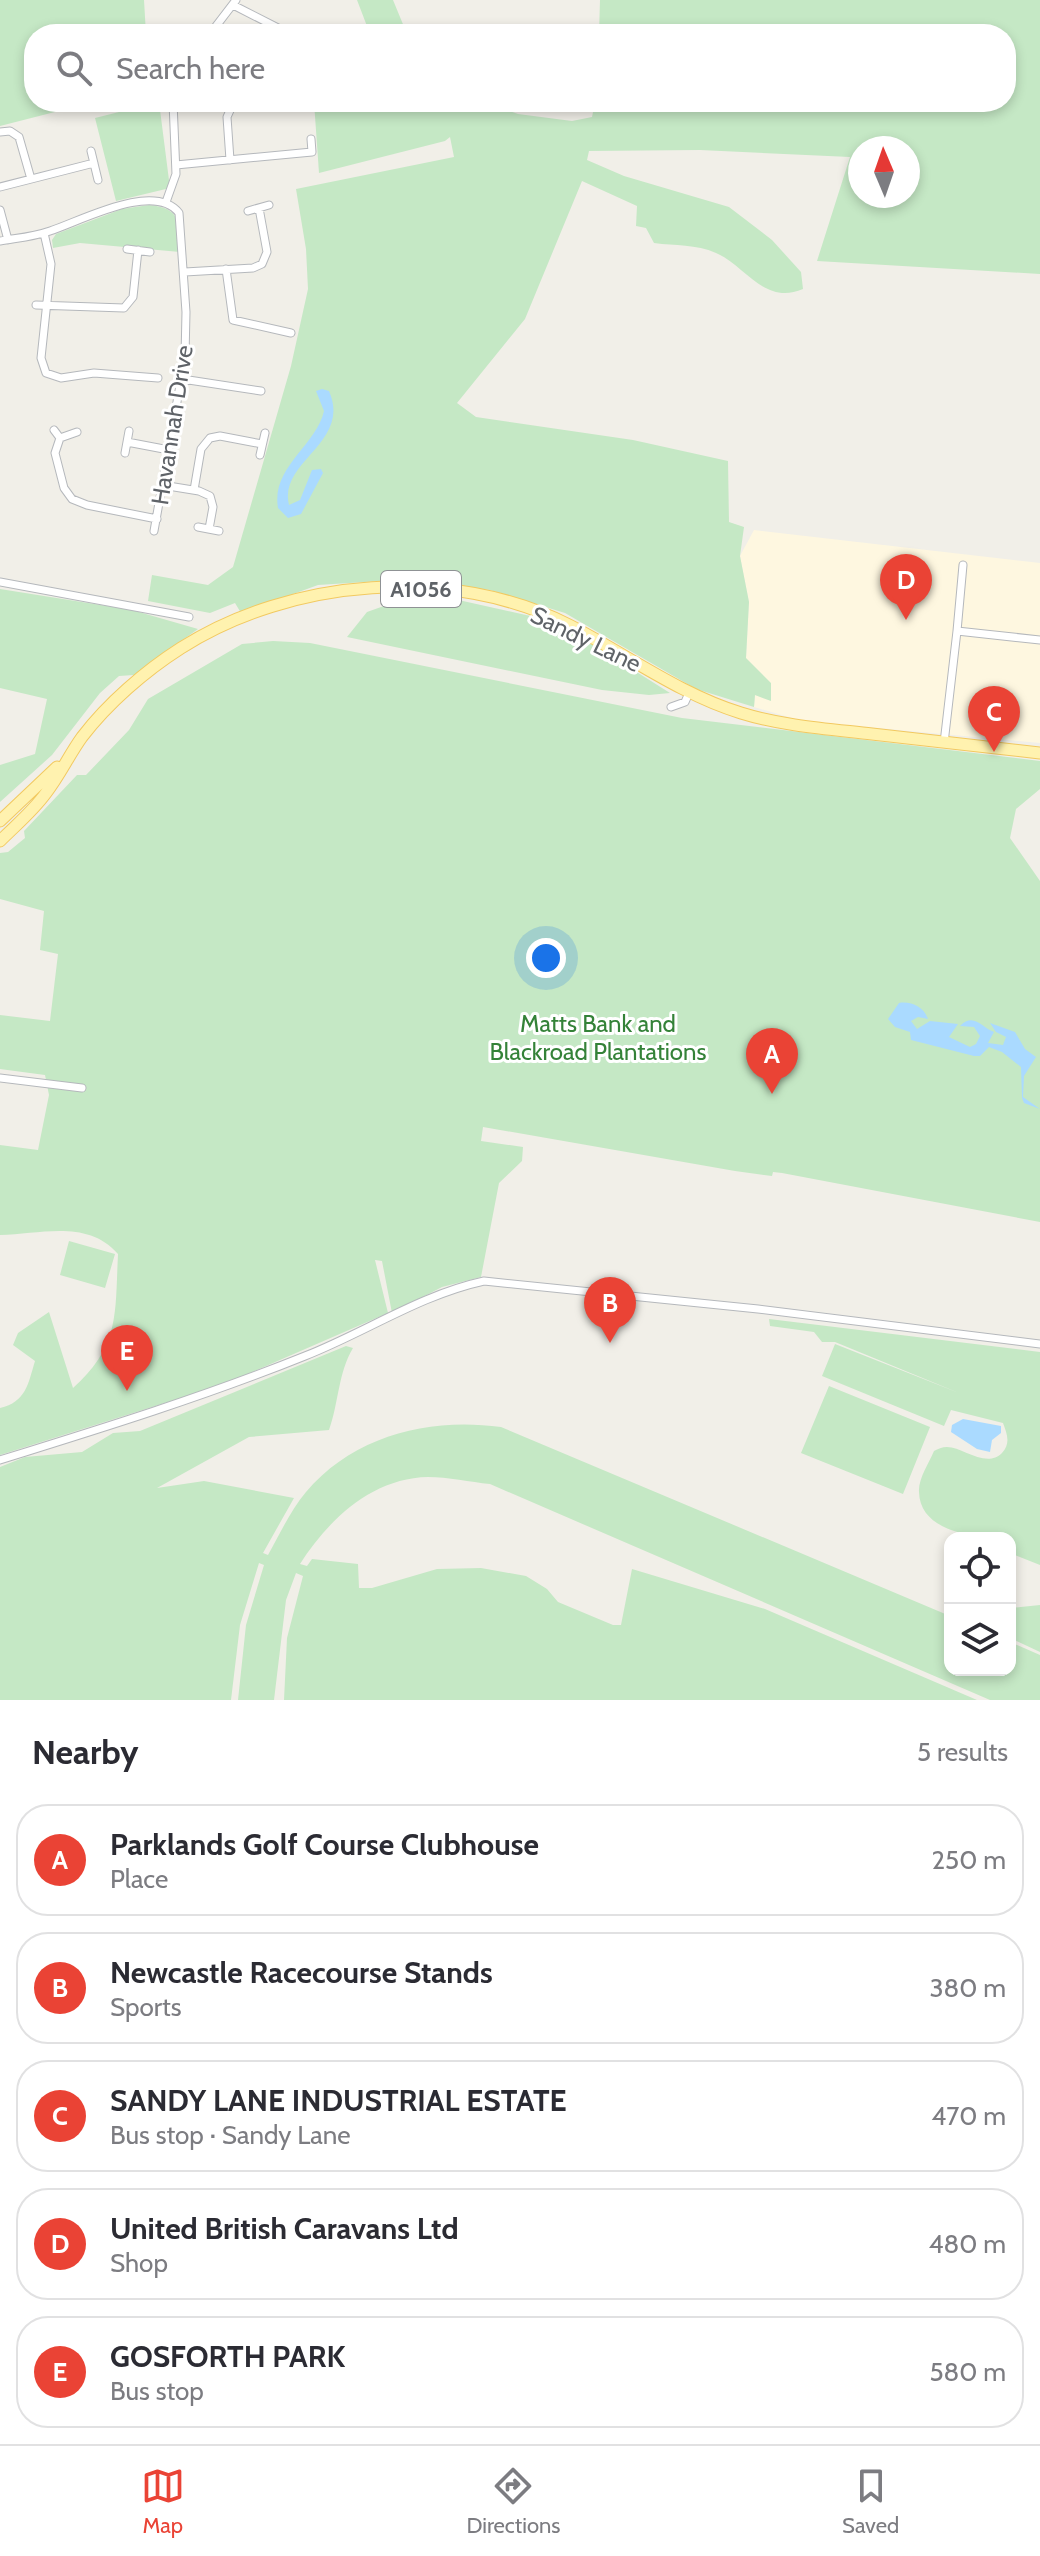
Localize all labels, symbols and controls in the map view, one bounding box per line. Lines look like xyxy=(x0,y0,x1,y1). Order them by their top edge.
search box xyxy=(24,24,1016,112)
icon: search xyxy=(52,46,96,90)
text: Search here xyxy=(116,50,265,87)
north arrow xyxy=(848,136,920,208)
street label: Havannah Drive xyxy=(145,343,199,507)
pin: D xyxy=(880,554,932,620)
road number: A1056 xyxy=(381,571,461,607)
street label: Sandy Lane xyxy=(526,600,646,678)
pin: C xyxy=(968,686,1020,752)
your location xyxy=(526,938,566,978)
park label: Matts Bank and Blackroad Plantations xyxy=(490,1009,706,1066)
pin: A xyxy=(746,1028,798,1094)
pin: B xyxy=(584,1277,636,1343)
pin: E xyxy=(101,1325,153,1391)
map controls xyxy=(944,1532,1016,1676)
button: locate xyxy=(944,1532,1016,1604)
button: layers xyxy=(944,1604,1016,1676)
text: Nearby xyxy=(32,1731,139,1773)
text: 5 results xyxy=(917,1736,1008,1768)
text: Parklands Golf Course Clubhouse xyxy=(110,1826,539,1863)
text: A xyxy=(52,1844,68,1876)
text: 250 m xyxy=(932,1844,1006,1876)
text: Place xyxy=(110,1863,168,1895)
text: Newcastle Racecourse Stands xyxy=(110,1954,493,1991)
text: B xyxy=(52,1972,68,2004)
text: 380 m xyxy=(929,1972,1006,2004)
text: Sports xyxy=(110,1991,182,2023)
text: SANDY LANE INDUSTRIAL ESTATE xyxy=(110,2082,567,2119)
text: C xyxy=(52,2100,68,2132)
text: 470 m xyxy=(931,2100,1006,2132)
text: Bus stop · Sandy Lane xyxy=(110,2119,351,2151)
text: United British Caravans Ltd xyxy=(110,2210,459,2247)
text: D xyxy=(51,2228,69,2260)
text: 480 m xyxy=(928,2228,1006,2260)
text: Shop xyxy=(110,2247,168,2279)
text: GOSFORTH PARK xyxy=(110,2338,345,2375)
text: E xyxy=(53,2356,67,2388)
text: 580 m xyxy=(929,2356,1006,2388)
text: Bus stop xyxy=(110,2375,204,2407)
tab: Map xyxy=(141,2464,185,2539)
tab: Directions xyxy=(466,2464,560,2539)
tab: Saved xyxy=(842,2464,899,2539)

